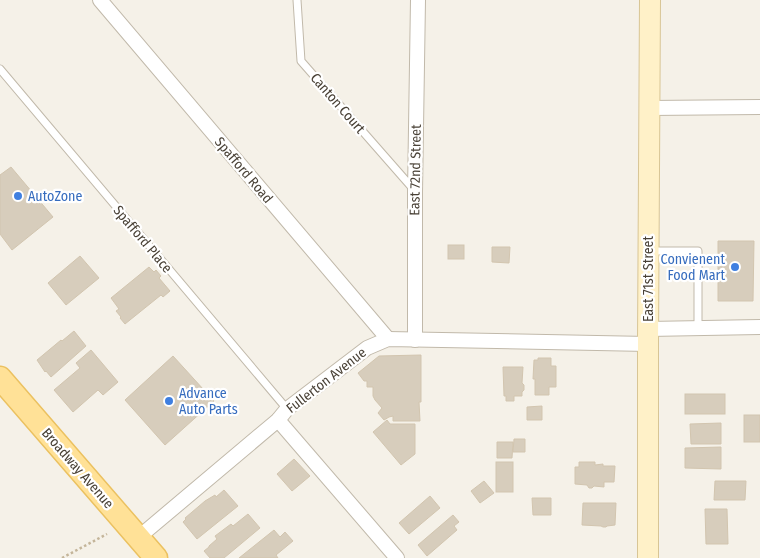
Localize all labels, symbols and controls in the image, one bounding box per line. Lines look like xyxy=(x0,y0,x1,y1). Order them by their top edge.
street label: Canton Court xyxy=(307,70,369,137)
street label: East 72nd Street xyxy=(406,124,425,216)
street label: Spafford Road xyxy=(211,134,276,207)
place label: AutoZone xyxy=(28,188,82,205)
marker: AutoZone xyxy=(12,190,24,202)
street label: Spafford Place xyxy=(110,202,176,276)
street label: East 71st Street xyxy=(640,235,657,322)
place label: Convienent Food Mart xyxy=(661,251,725,284)
marker: Convienent Food Mart xyxy=(729,261,741,273)
street label: Fullerton Avenue xyxy=(283,344,370,417)
place label: Advance Auto Parts xyxy=(179,385,238,418)
marker: Advance Auto Parts xyxy=(163,395,175,407)
street label: Broadway Avenue xyxy=(38,425,117,512)

